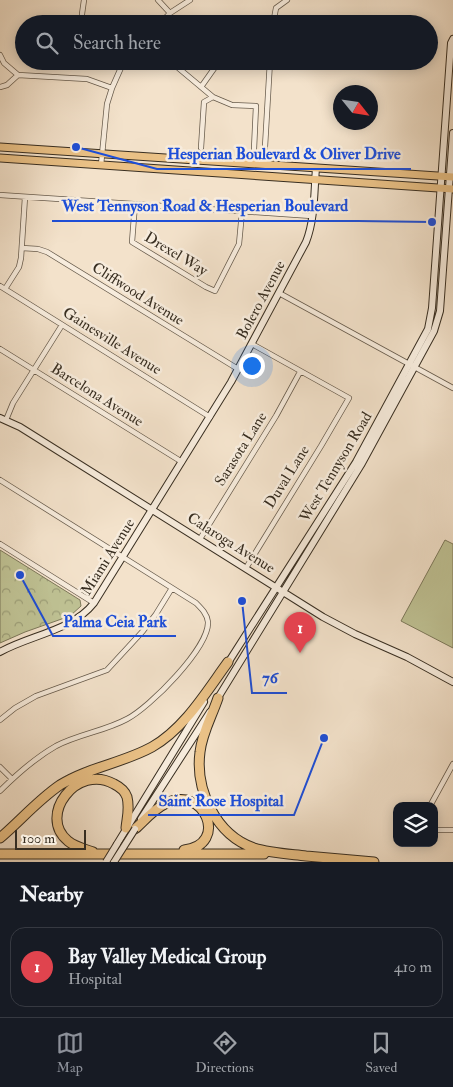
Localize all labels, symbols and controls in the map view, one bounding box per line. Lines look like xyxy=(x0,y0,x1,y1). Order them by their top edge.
search box xyxy=(15,15,438,70)
icon: search xyxy=(33,29,61,57)
text: Search here xyxy=(73,31,161,55)
north arrow xyxy=(333,85,378,130)
callout: Hesperian Boulevard & Oliver Drive xyxy=(157,138,411,169)
text: Hesperian Boulevard & Oliver Drive xyxy=(167,144,401,165)
callout: West Tennyson Road & Hesperian Boulevard xyxy=(52,190,358,221)
text: West Tennyson Road & Hesperian Boulevard xyxy=(61,196,348,217)
street label: Drexel Way xyxy=(141,228,211,280)
street label: Bolero Avenue xyxy=(232,257,290,343)
street label: Cliffwood Avenue xyxy=(88,258,188,330)
street label: Gainesville Avenue xyxy=(59,303,165,379)
your location xyxy=(239,353,265,379)
street label: Barcelona Avenue xyxy=(47,359,147,431)
street label: Sarasota Lane xyxy=(211,408,271,490)
street label: West Tennyson Road xyxy=(295,408,377,526)
street label: Duval Lane xyxy=(260,442,314,512)
street label: Calaroga Avenue xyxy=(184,508,278,578)
street label: Miami Avenue xyxy=(77,515,139,599)
callout: Palma Ceia Park xyxy=(53,605,176,636)
text: Palma Ceia Park xyxy=(63,612,167,632)
pin: 1 xyxy=(284,612,316,653)
callout: 76 xyxy=(252,662,287,693)
text: 76 xyxy=(262,668,280,688)
callout: Saint Rose Hospital xyxy=(148,784,294,815)
text: Saint Rose Hospital xyxy=(158,791,284,812)
map controls xyxy=(393,802,438,847)
button: layers xyxy=(393,802,438,847)
scale bar xyxy=(15,827,86,850)
text: 100 m xyxy=(22,830,55,847)
text: Nearby xyxy=(20,881,83,908)
text: Bay Valley Medical Group xyxy=(68,945,266,969)
text: 1 xyxy=(34,957,40,977)
text: 410 m xyxy=(394,957,432,977)
text: Hospital xyxy=(68,969,122,989)
tab: Map xyxy=(56,1029,84,1076)
tab: Directions xyxy=(195,1029,254,1076)
tab: Saved xyxy=(365,1029,397,1076)

